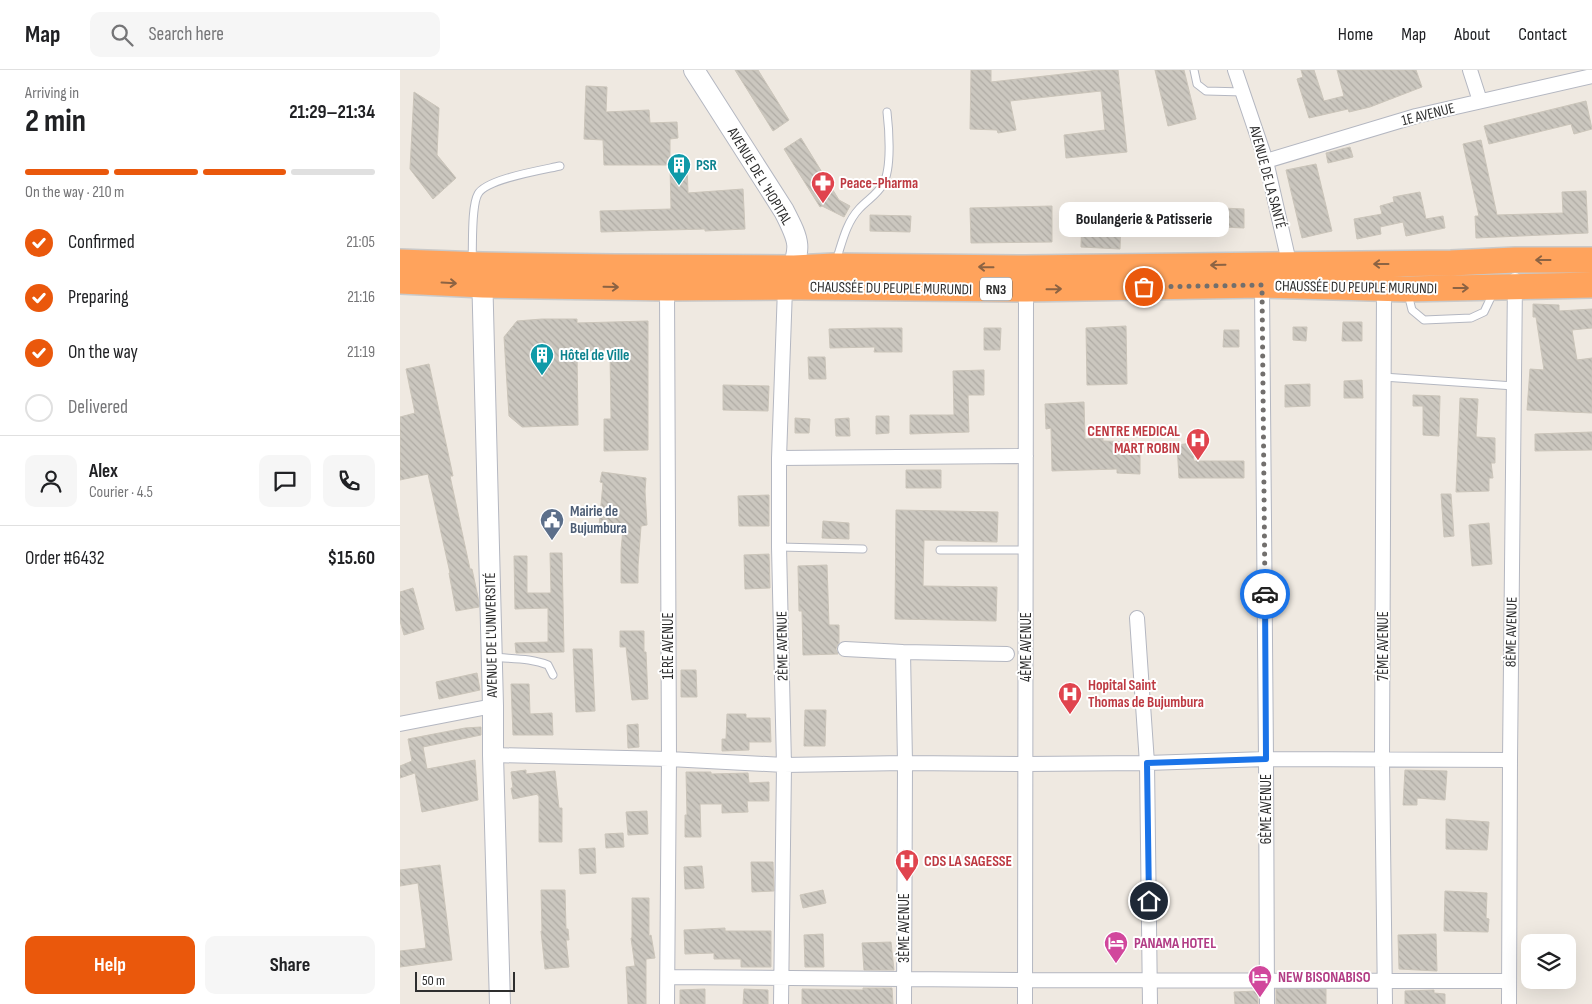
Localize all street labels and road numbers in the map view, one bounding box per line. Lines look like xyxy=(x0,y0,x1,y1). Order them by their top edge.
street label: 1E AVENUE xyxy=(1400,99,1457,130)
street label: AVENUE DE L 'HOPITAL xyxy=(722,123,796,229)
street label: AVENUE DE LA SANTÉ xyxy=(1244,123,1290,231)
street label: CHAUSSÉE DU PEUPLE MURUNDI xyxy=(1275,277,1437,298)
street label: CHAUSSÉE DU PEUPLE MURUNDI xyxy=(810,278,972,299)
road number: RN3 xyxy=(980,278,1012,300)
street label: AVENUE DE L'UNIVERSITÉ xyxy=(481,572,502,699)
street label: 8ÈME AVENUE xyxy=(1501,597,1522,667)
street label: 2ÈME AVENUE xyxy=(772,611,793,681)
street label: 7ÈME AVENUE xyxy=(1374,611,1393,681)
street label: 1ÈRE AVENUE xyxy=(659,612,678,680)
street label: 4ÈME AVENUE xyxy=(1017,612,1036,682)
street label: 6ÈME AVENUE xyxy=(1257,774,1276,844)
street label: 3ÈME AVENUE xyxy=(895,893,914,963)

